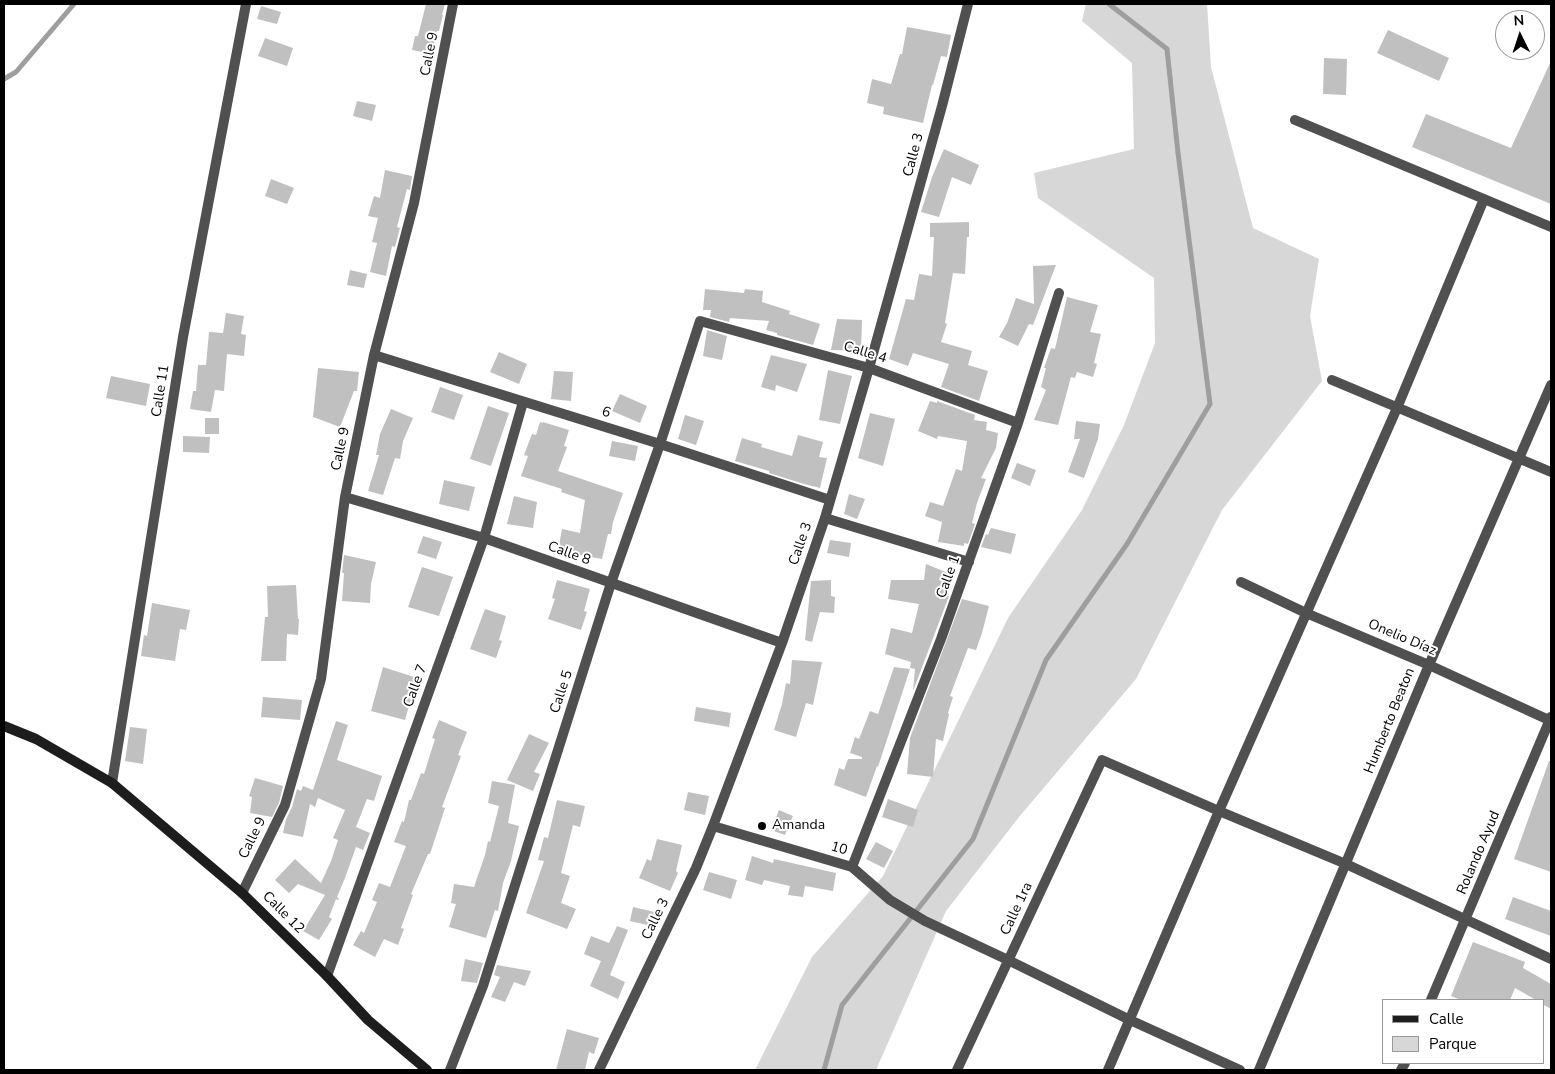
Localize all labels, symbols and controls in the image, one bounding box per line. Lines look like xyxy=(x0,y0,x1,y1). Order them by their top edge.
north arrow xyxy=(1495,10,1545,60)
text: N xyxy=(1513,11,1525,30)
street label: Calle 9 xyxy=(418,31,442,77)
street label: Calle 3 xyxy=(900,131,928,179)
street label: Calle 4 xyxy=(841,338,889,368)
street label: Calle 11 xyxy=(149,364,173,418)
street label: 6 xyxy=(600,404,612,422)
street label: Calle 9 xyxy=(328,426,354,472)
street label: Calle 3 xyxy=(786,520,816,568)
street label: Calle 8 xyxy=(545,539,593,569)
street label: Calle 1 xyxy=(934,553,964,601)
street label: Onelio Díaz xyxy=(1365,616,1439,660)
street label: Calle 7 xyxy=(401,662,431,710)
street label: Humberto Beaton xyxy=(1361,666,1419,776)
street label: Calle 5 xyxy=(547,668,577,716)
street label: Rolando Ayud xyxy=(1454,809,1504,897)
street label: Calle 9 xyxy=(236,814,270,862)
place label: Amanda xyxy=(772,818,825,834)
marker: Amanda xyxy=(756,820,768,832)
street label: 10 xyxy=(829,839,849,859)
street label: Calle 1ra xyxy=(997,880,1037,938)
street label: Calle 12 xyxy=(258,888,308,938)
street label: Calle 3 xyxy=(639,895,673,943)
legend xyxy=(1382,999,1545,1064)
text: Calle xyxy=(1429,1009,1464,1029)
text: Parque xyxy=(1429,1034,1477,1054)

